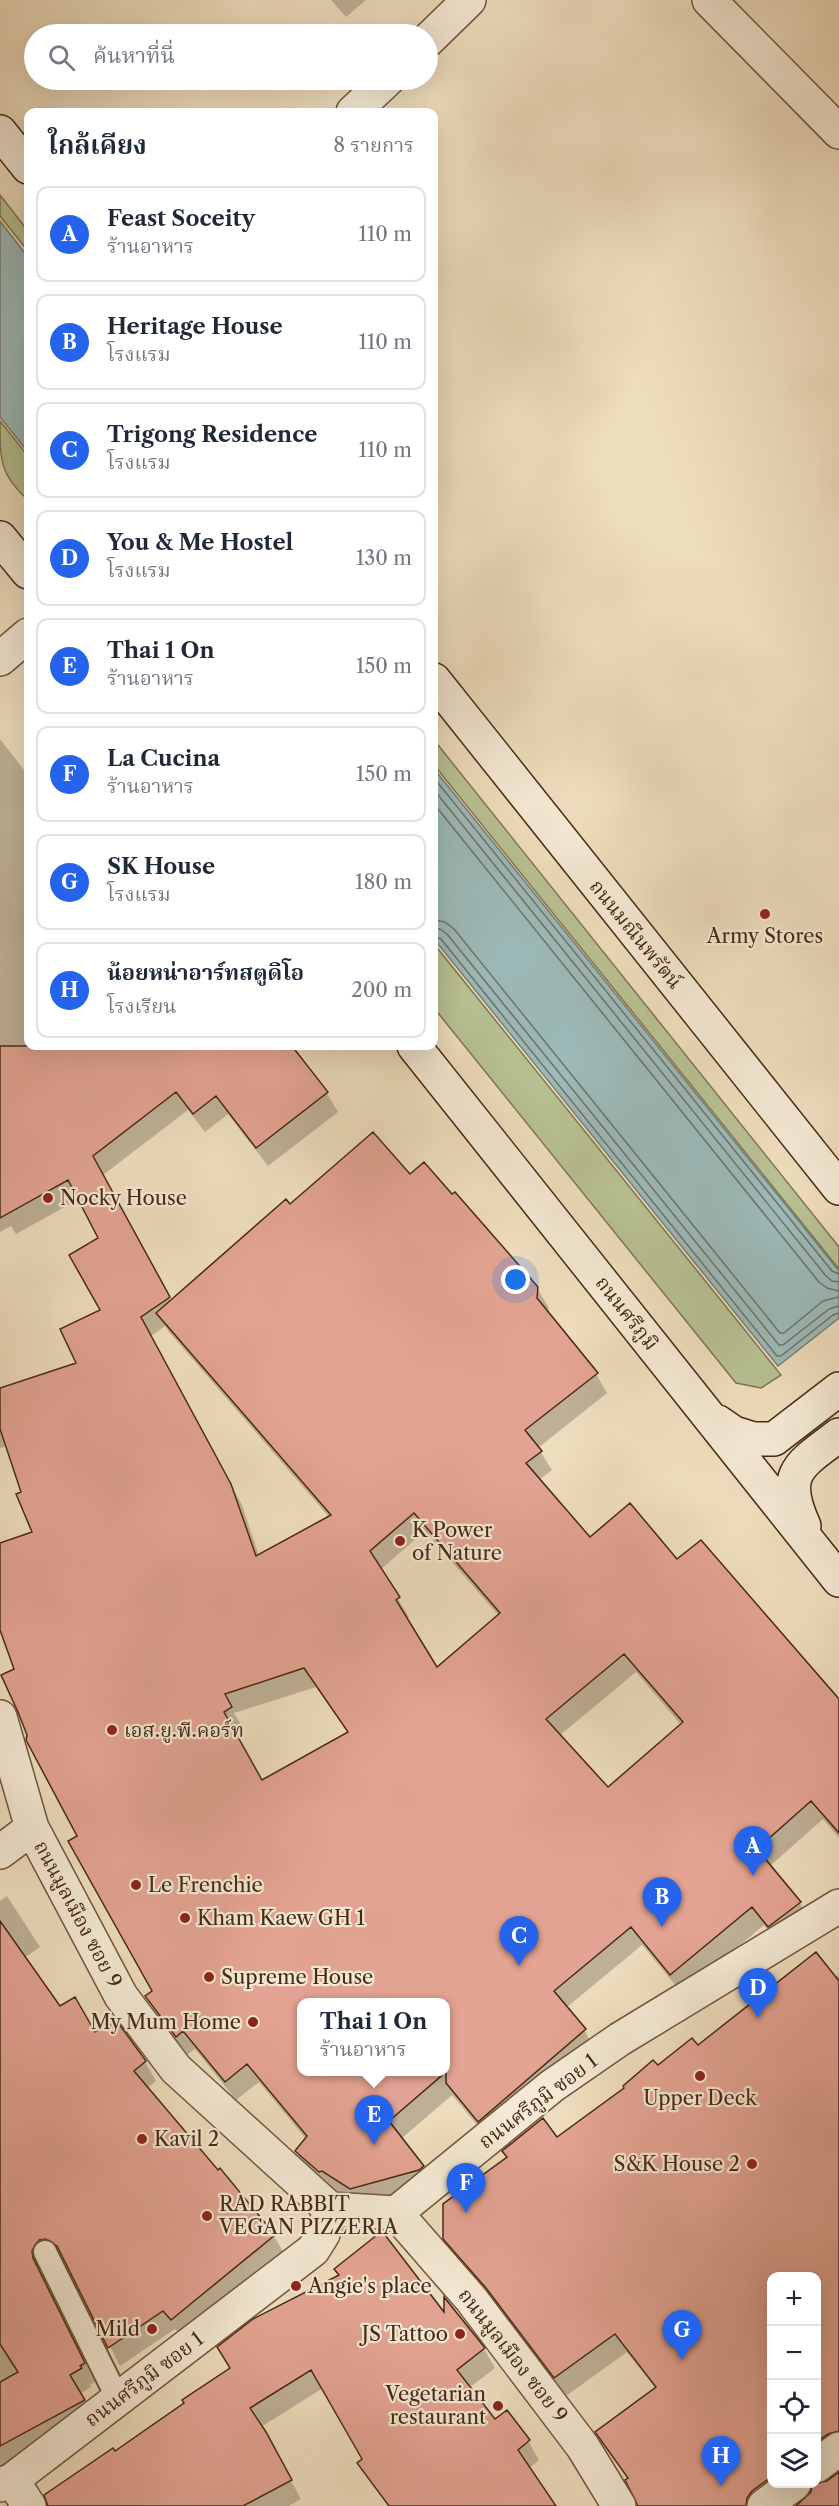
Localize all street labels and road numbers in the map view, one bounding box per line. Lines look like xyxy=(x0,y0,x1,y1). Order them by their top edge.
street label: ถนนมณีนพรัตน์ xyxy=(585,875,687,993)
street label: ถนนศรีภูมิ xyxy=(590,1271,663,1355)
street label: ถนนมูลเมือง ซอย 9 xyxy=(28,1836,127,1992)
street label: ถนนศรีภูมิ ซอย 1 xyxy=(474,2048,603,2154)
street label: ถนนมูลเมือง ซอย 9 xyxy=(452,2283,573,2427)
street label: ถนนศรีภูมิ ซอย 1 xyxy=(80,2326,209,2432)

